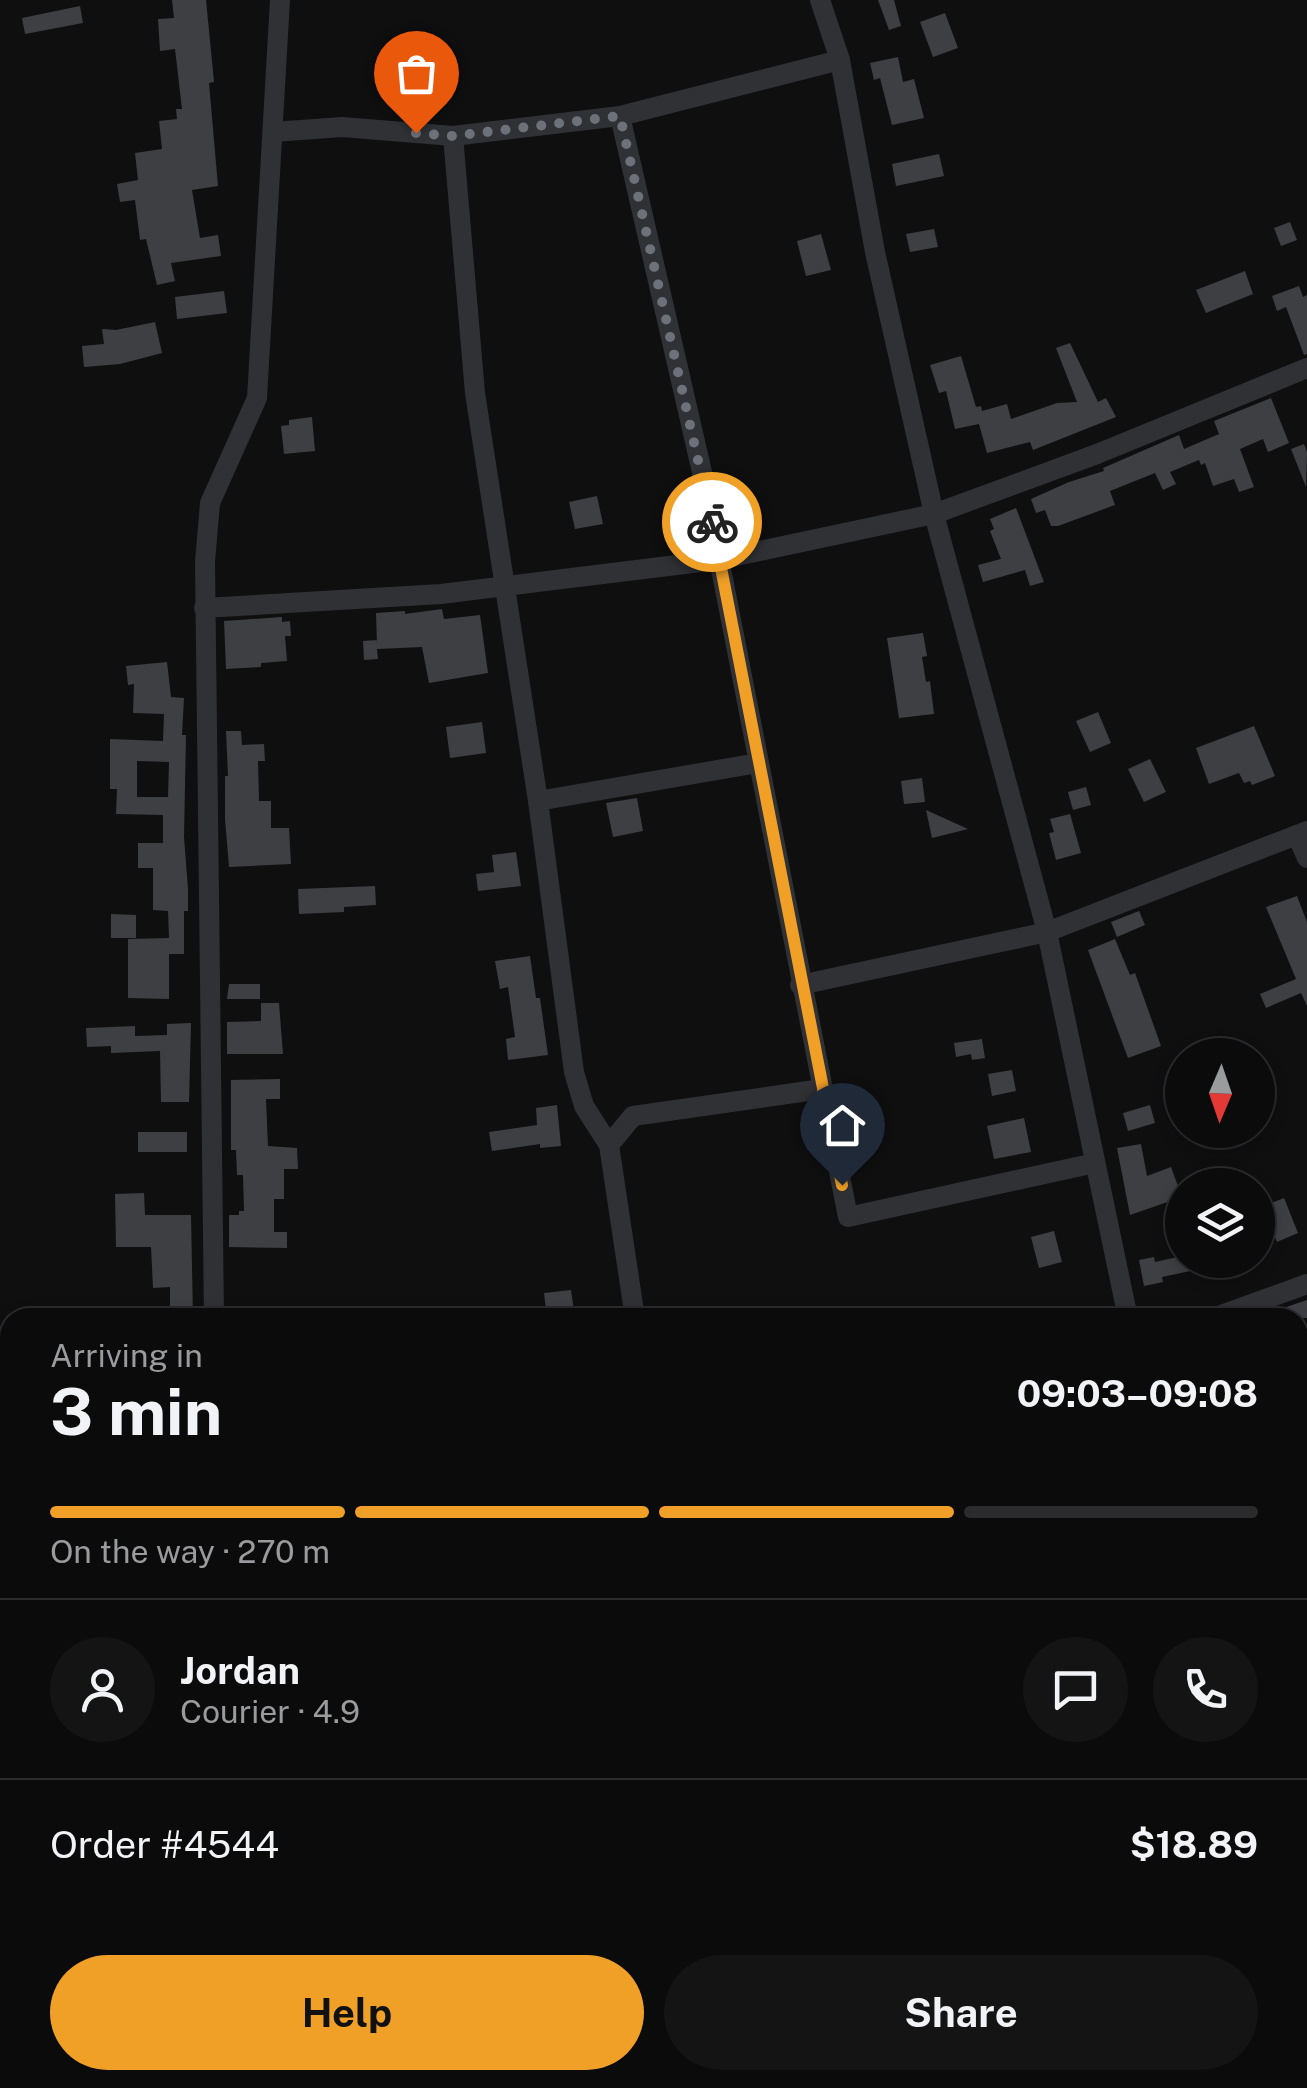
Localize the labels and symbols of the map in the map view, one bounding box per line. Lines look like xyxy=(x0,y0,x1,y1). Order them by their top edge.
pin xyxy=(374,31,459,134)
courier xyxy=(662,472,762,572)
north arrow xyxy=(1165,1038,1275,1148)
pin xyxy=(800,1083,885,1186)

